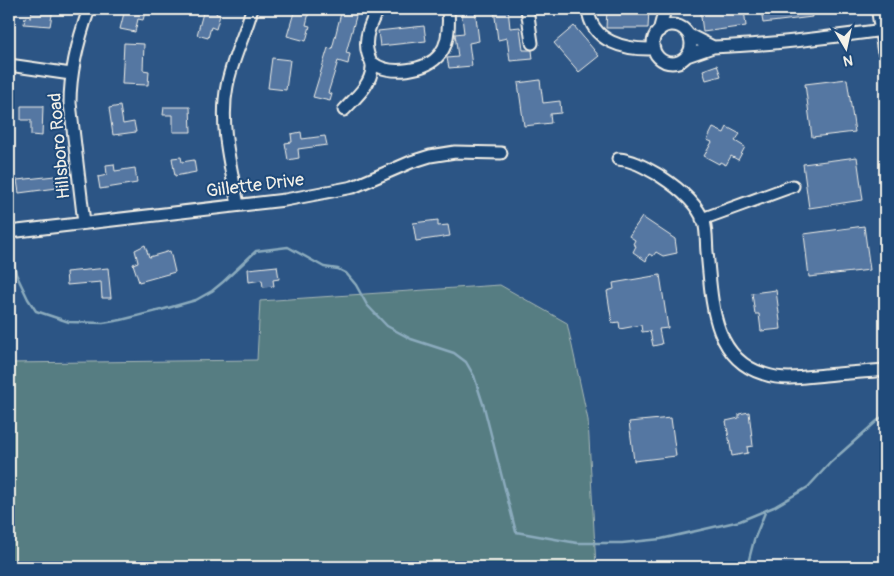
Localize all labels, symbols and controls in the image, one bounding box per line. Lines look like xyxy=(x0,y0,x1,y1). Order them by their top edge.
north arrow xyxy=(822,22,872,72)
text: N xyxy=(842,51,854,69)
street label: Hillsboro Road xyxy=(43,92,76,200)
street label: Gillette Drive xyxy=(205,168,305,203)

